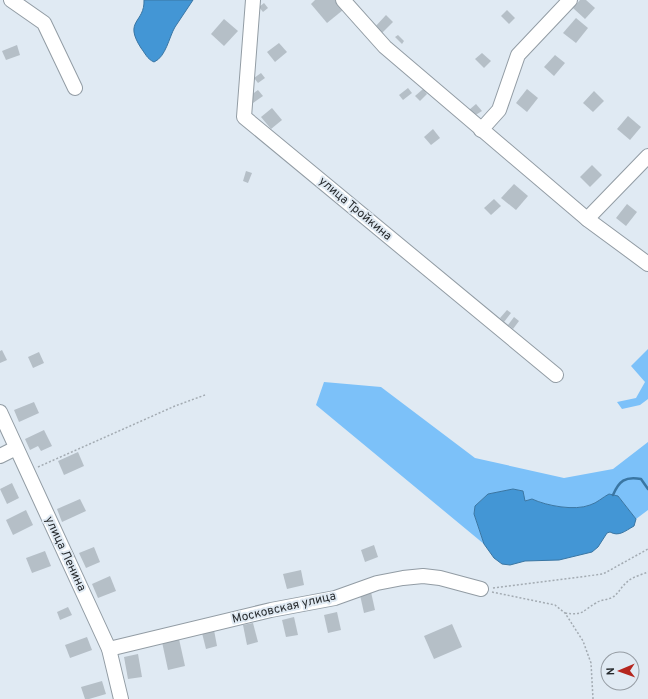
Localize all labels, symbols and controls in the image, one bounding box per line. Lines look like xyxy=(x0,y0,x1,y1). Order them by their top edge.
street label: улица Тройкина xyxy=(315,174,395,244)
street label: улица Ленина xyxy=(41,514,89,594)
street label: Московская улица xyxy=(231,588,337,628)
north arrow xyxy=(600,651,640,691)
text: N xyxy=(604,667,618,676)

